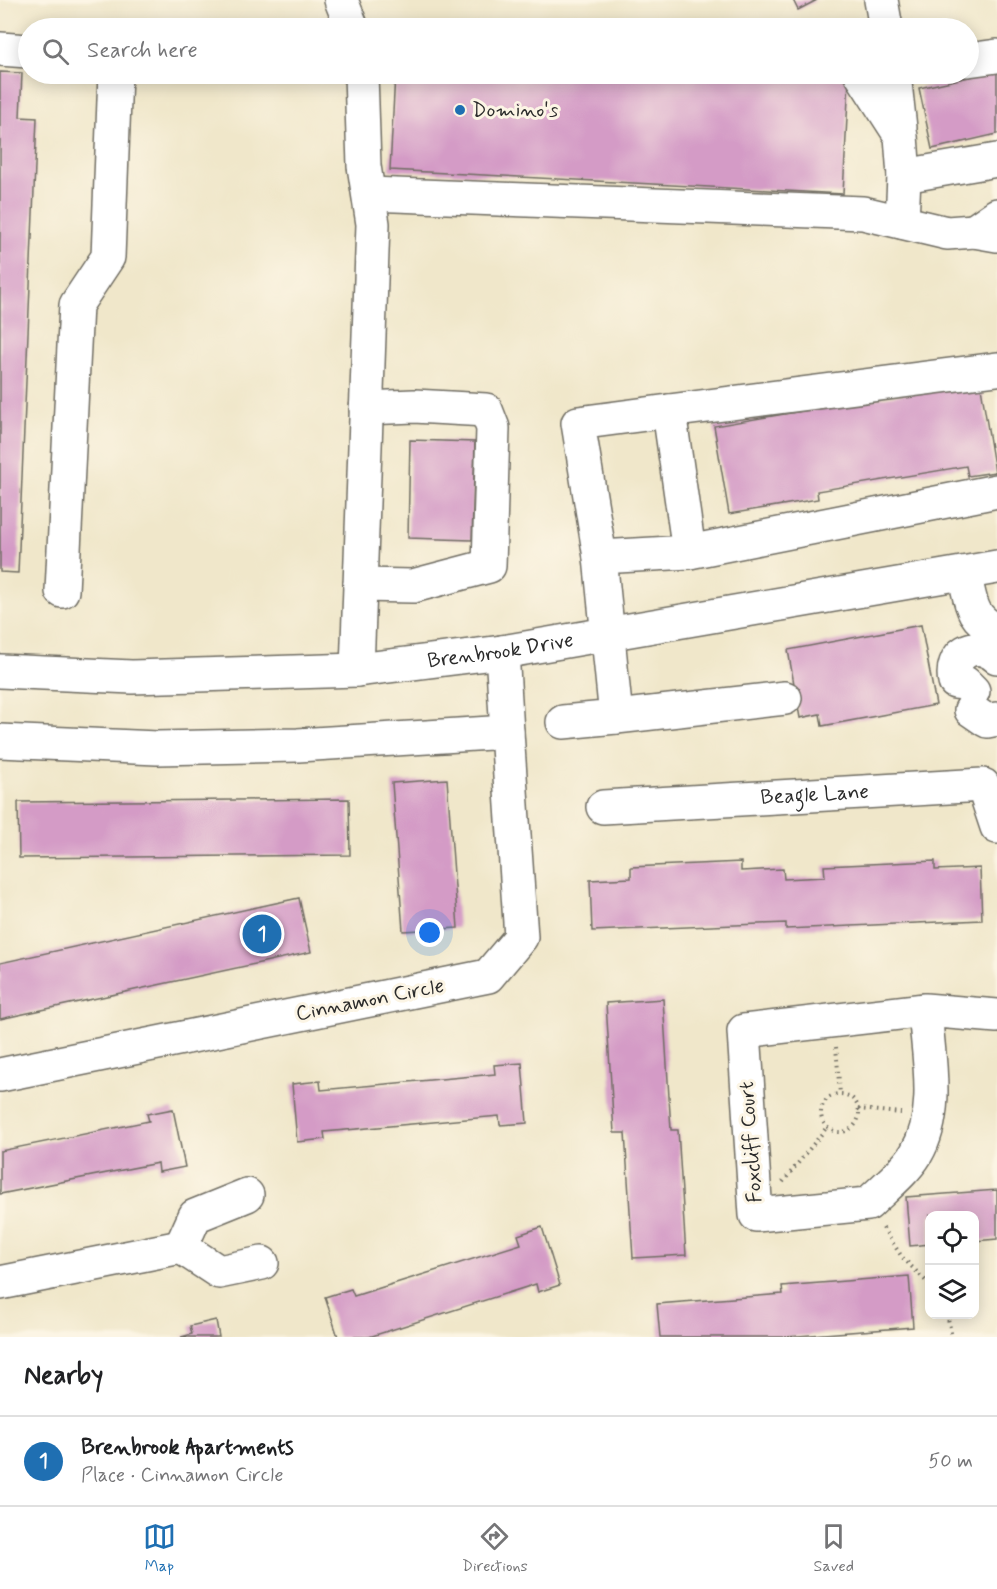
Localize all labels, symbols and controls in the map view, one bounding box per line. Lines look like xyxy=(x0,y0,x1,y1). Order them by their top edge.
search box xyxy=(18,18,979,84)
icon: search xyxy=(39,35,72,68)
text: Search here xyxy=(87,37,198,65)
place label: Domino's xyxy=(472,96,558,124)
marker: Domino's xyxy=(453,103,467,117)
street label: Brenbrook Drive xyxy=(426,626,576,675)
street label: Beagle Lane xyxy=(760,778,870,812)
pin: 1 xyxy=(242,912,282,956)
your location xyxy=(415,918,444,947)
street label: Cinnamon Circle xyxy=(294,972,446,1028)
street label: Foxcliff Court xyxy=(733,1080,769,1204)
map controls xyxy=(925,1211,979,1319)
button: locate xyxy=(925,1211,979,1265)
button: layers xyxy=(925,1265,979,1319)
text: Nearby xyxy=(24,1359,103,1393)
text: Brenbrook Apartments xyxy=(81,1434,294,1462)
text: 1 xyxy=(39,1448,48,1475)
text: 50 m xyxy=(928,1448,973,1475)
text: Place · Cinnamon Circle xyxy=(81,1462,284,1489)
tab: Map xyxy=(143,1520,176,1577)
tab: Directions xyxy=(462,1520,528,1577)
tab: Saved xyxy=(814,1520,854,1577)

